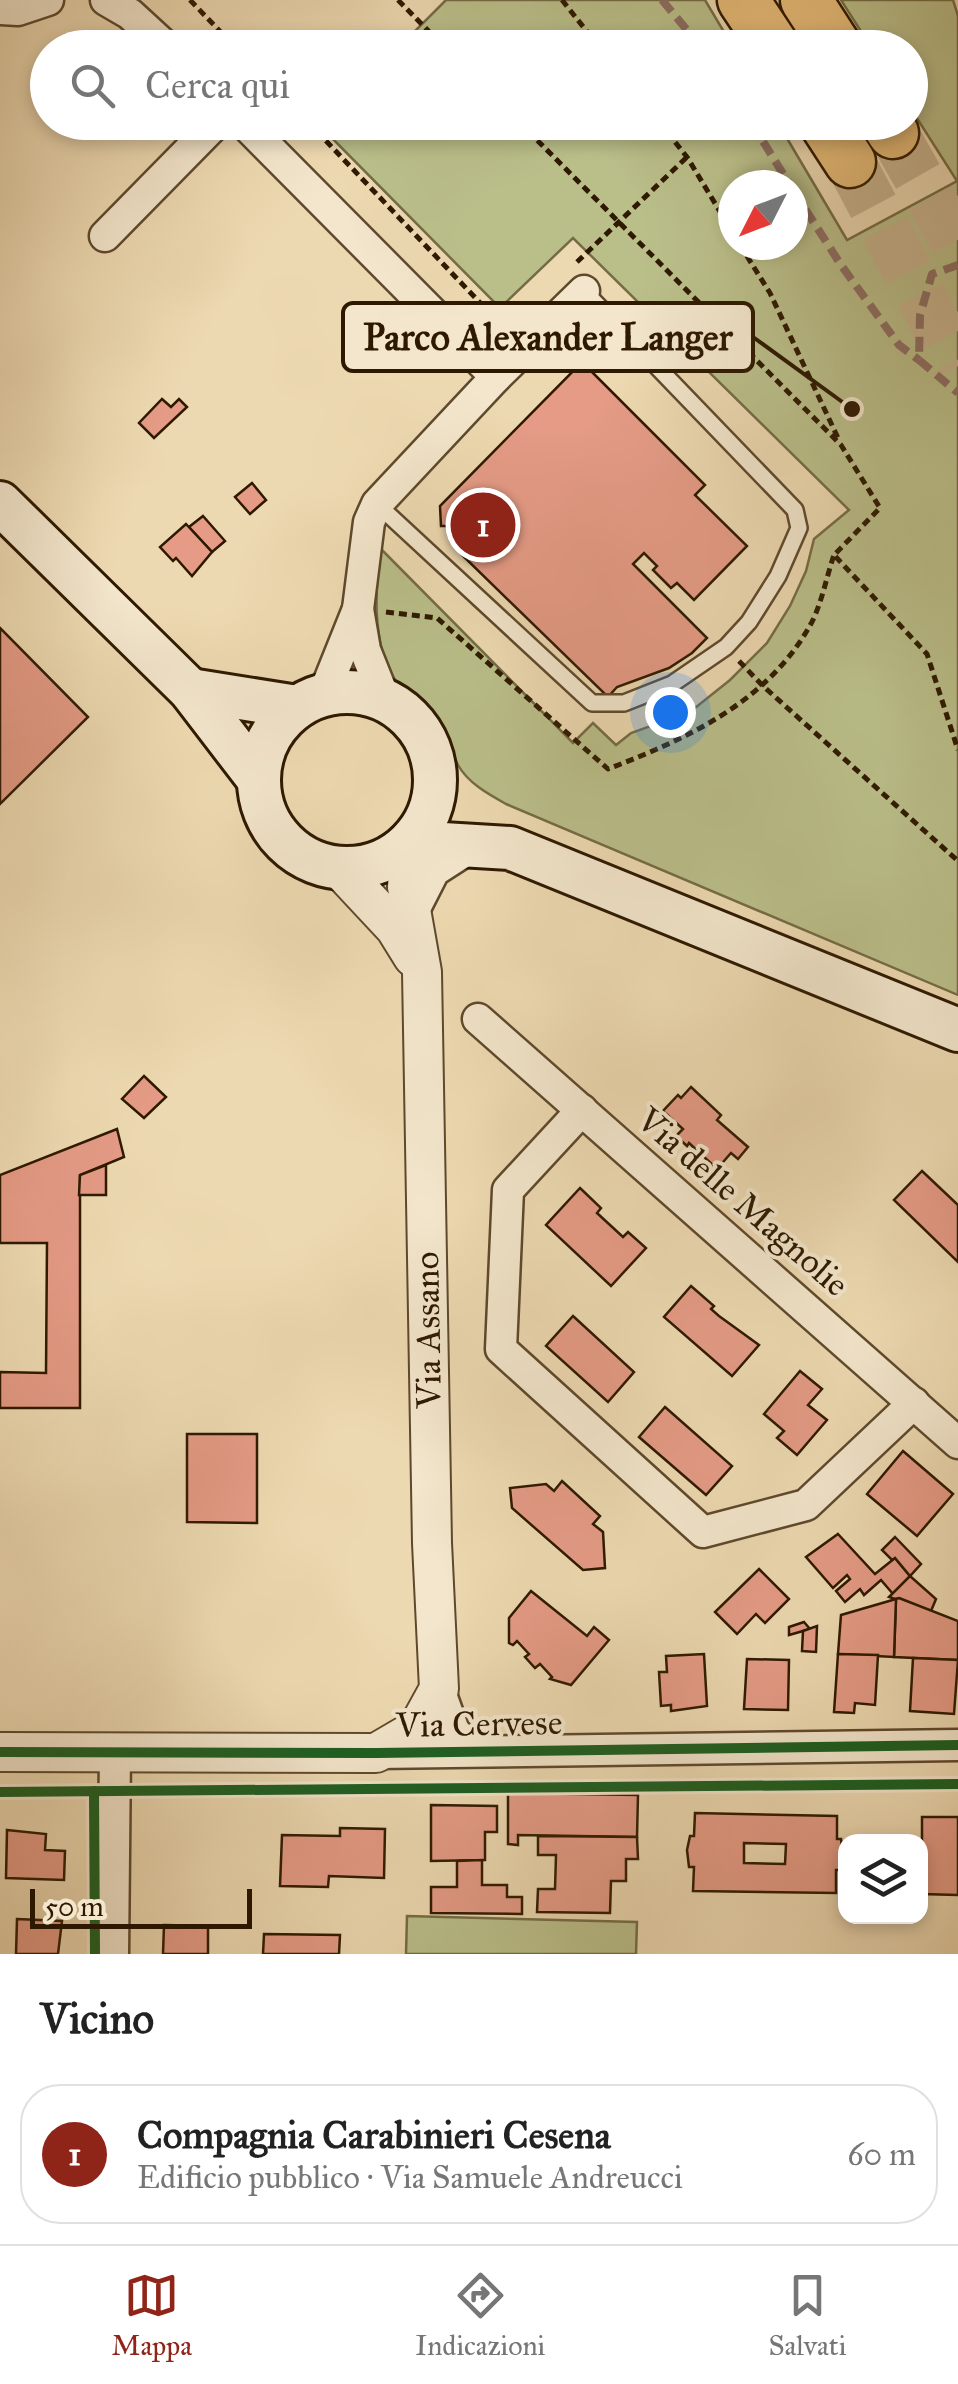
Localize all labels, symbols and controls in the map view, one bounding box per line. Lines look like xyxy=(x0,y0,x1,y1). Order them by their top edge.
search box xyxy=(30,30,928,140)
icon: search xyxy=(65,58,120,113)
text: Cerca qui xyxy=(145,62,290,108)
north arrow xyxy=(718,170,808,260)
callout: Parco Alexander Langer xyxy=(343,303,753,371)
text: Parco Alexander Langer xyxy=(363,314,734,360)
pin: 1 xyxy=(450,488,516,562)
your location xyxy=(645,687,696,738)
street label: Via delle Magnolie xyxy=(627,1098,858,1306)
street label: Via Assano xyxy=(405,1251,451,1410)
street label: Via Cervese xyxy=(394,1701,563,1747)
map controls xyxy=(838,1834,928,1924)
button: layers xyxy=(838,1834,928,1924)
scale bar xyxy=(30,1884,252,1928)
text: 50 m xyxy=(45,1889,104,1924)
text: Vicino xyxy=(40,1993,154,2045)
text: Compagnia Carabinieri Cesena xyxy=(137,2112,611,2158)
text: 1 xyxy=(68,2135,81,2174)
text: 60 m xyxy=(847,2135,916,2174)
text: Edificio pubblico · Via Samuele Andreucci xyxy=(137,2158,683,2197)
tab: Mappa xyxy=(112,2268,192,2363)
tab: Indicazioni xyxy=(415,2268,545,2363)
tab: Salvati xyxy=(768,2268,846,2363)

